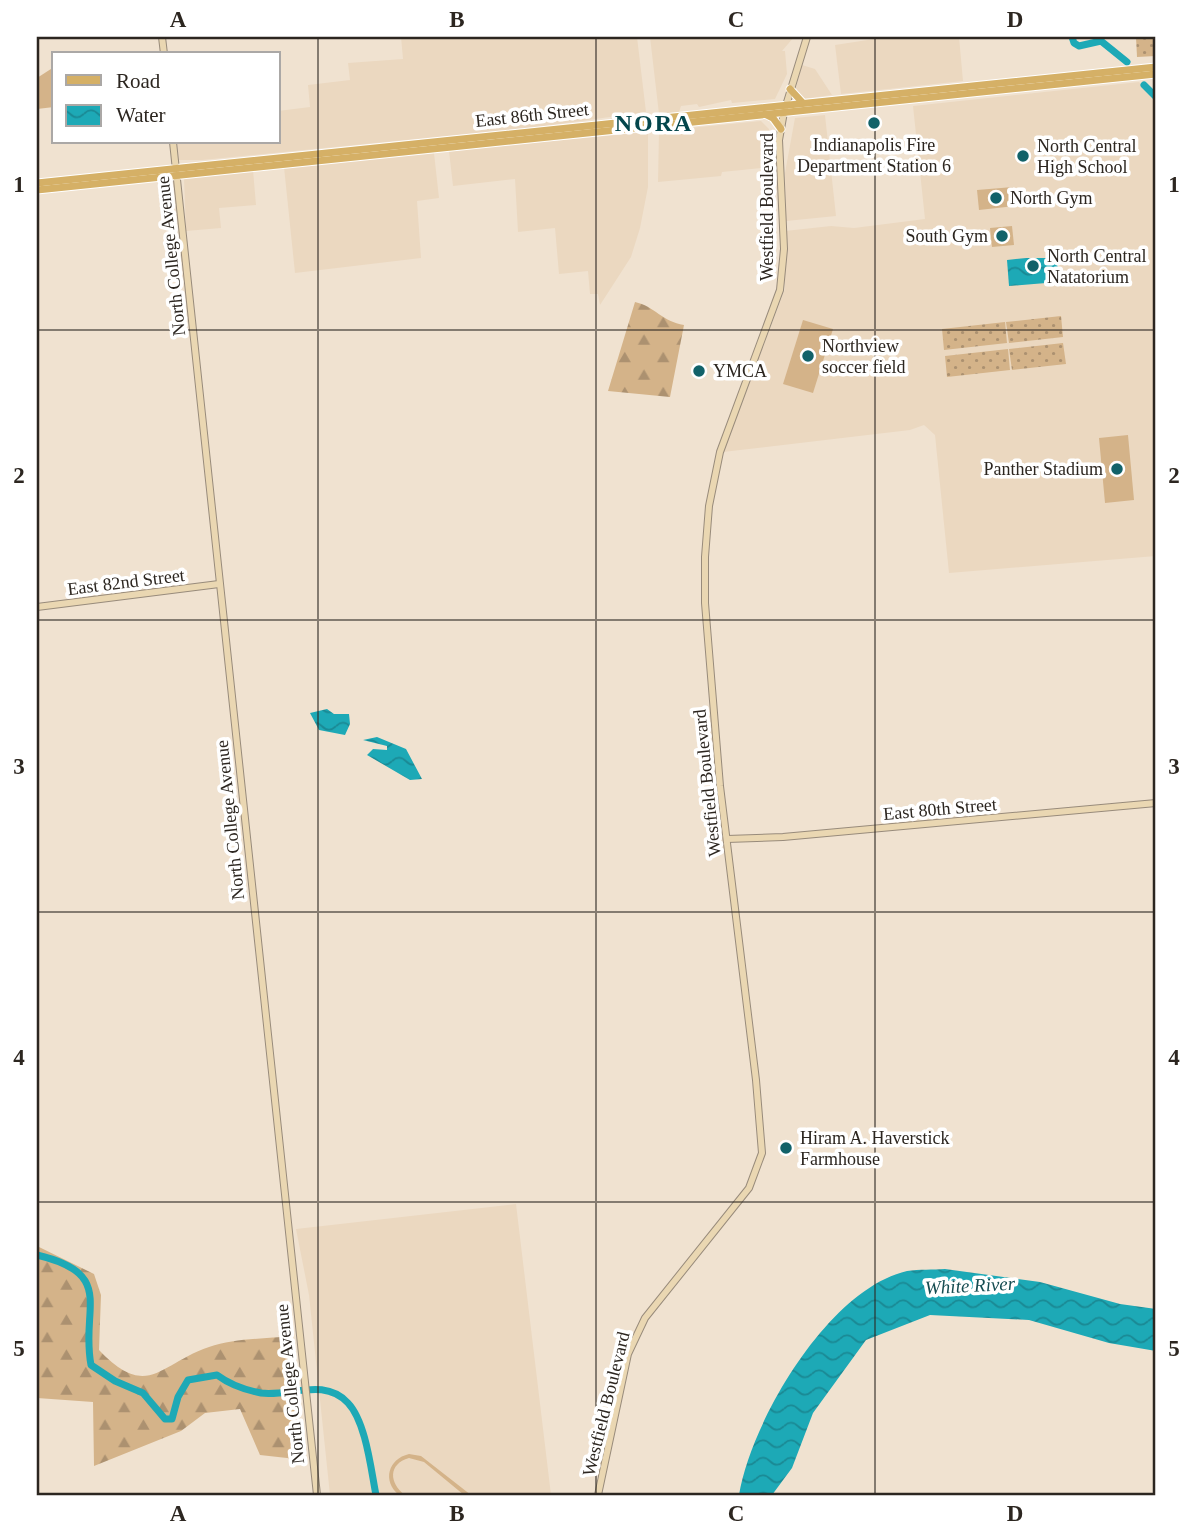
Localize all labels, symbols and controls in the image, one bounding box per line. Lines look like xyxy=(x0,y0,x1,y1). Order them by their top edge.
text: A xyxy=(170,7,187,32)
text: B xyxy=(449,7,465,32)
text: C xyxy=(728,7,744,32)
text: D xyxy=(1007,7,1023,32)
legend xyxy=(52,52,280,144)
text: Road xyxy=(116,69,161,93)
street label: East 86th Street xyxy=(474,99,590,131)
text: Water xyxy=(116,103,166,127)
district label: NORA xyxy=(615,110,693,136)
marker: Indianapolis Fire Department Station 6 xyxy=(866,115,882,131)
street label: Westfield Boulevard xyxy=(757,133,777,281)
place label: Indianapolis Fire Department Station 6 xyxy=(797,135,951,176)
place label: North Central High School xyxy=(1037,136,1136,177)
marker: North Central High School xyxy=(1015,148,1031,164)
text: 1 xyxy=(13,172,25,197)
text: 1 xyxy=(1168,172,1180,197)
street label: North College Avenue xyxy=(153,175,189,337)
place label: North Gym xyxy=(1010,188,1093,208)
marker: North Gym xyxy=(988,190,1004,206)
place label: South Gym xyxy=(905,226,988,246)
marker: South Gym xyxy=(994,228,1010,244)
place label: North Central Natatorium xyxy=(1047,246,1146,287)
marker: North Central Natatorium xyxy=(1025,258,1041,274)
place label: Northview soccer field xyxy=(822,336,905,377)
marker: Northview soccer field xyxy=(800,348,816,364)
place label: YMCA xyxy=(713,361,767,381)
marker: YMCA xyxy=(691,363,707,379)
place label: Panther Stadium xyxy=(984,459,1103,479)
marker: Panther Stadium xyxy=(1109,461,1125,477)
text: 2 xyxy=(13,463,25,488)
text: 2 xyxy=(1168,463,1180,488)
street label: East 82nd Street xyxy=(66,565,186,599)
street label: Westfield Boulevard xyxy=(689,708,725,858)
street label: North College Avenue xyxy=(212,739,248,901)
text: 3 xyxy=(13,754,25,779)
text: 3 xyxy=(1168,754,1180,779)
street label: East 80th Street xyxy=(882,794,998,824)
text: 4 xyxy=(13,1045,25,1070)
text: 4 xyxy=(1168,1045,1180,1070)
place label: Hiram A. Haverstick Farmhouse xyxy=(800,1128,949,1169)
marker: Hiram A. Haverstick Farmhouse xyxy=(778,1140,794,1156)
water label: White River xyxy=(924,1273,1016,1298)
street label: North College Avenue xyxy=(272,1303,308,1465)
street label: Westfield Boulevard xyxy=(578,1330,634,1478)
text: 5 xyxy=(13,1336,25,1361)
text: 5 xyxy=(1168,1336,1180,1361)
text: A xyxy=(170,1501,187,1526)
text: B xyxy=(449,1501,465,1526)
text: C xyxy=(728,1501,744,1526)
text: D xyxy=(1007,1501,1023,1526)

